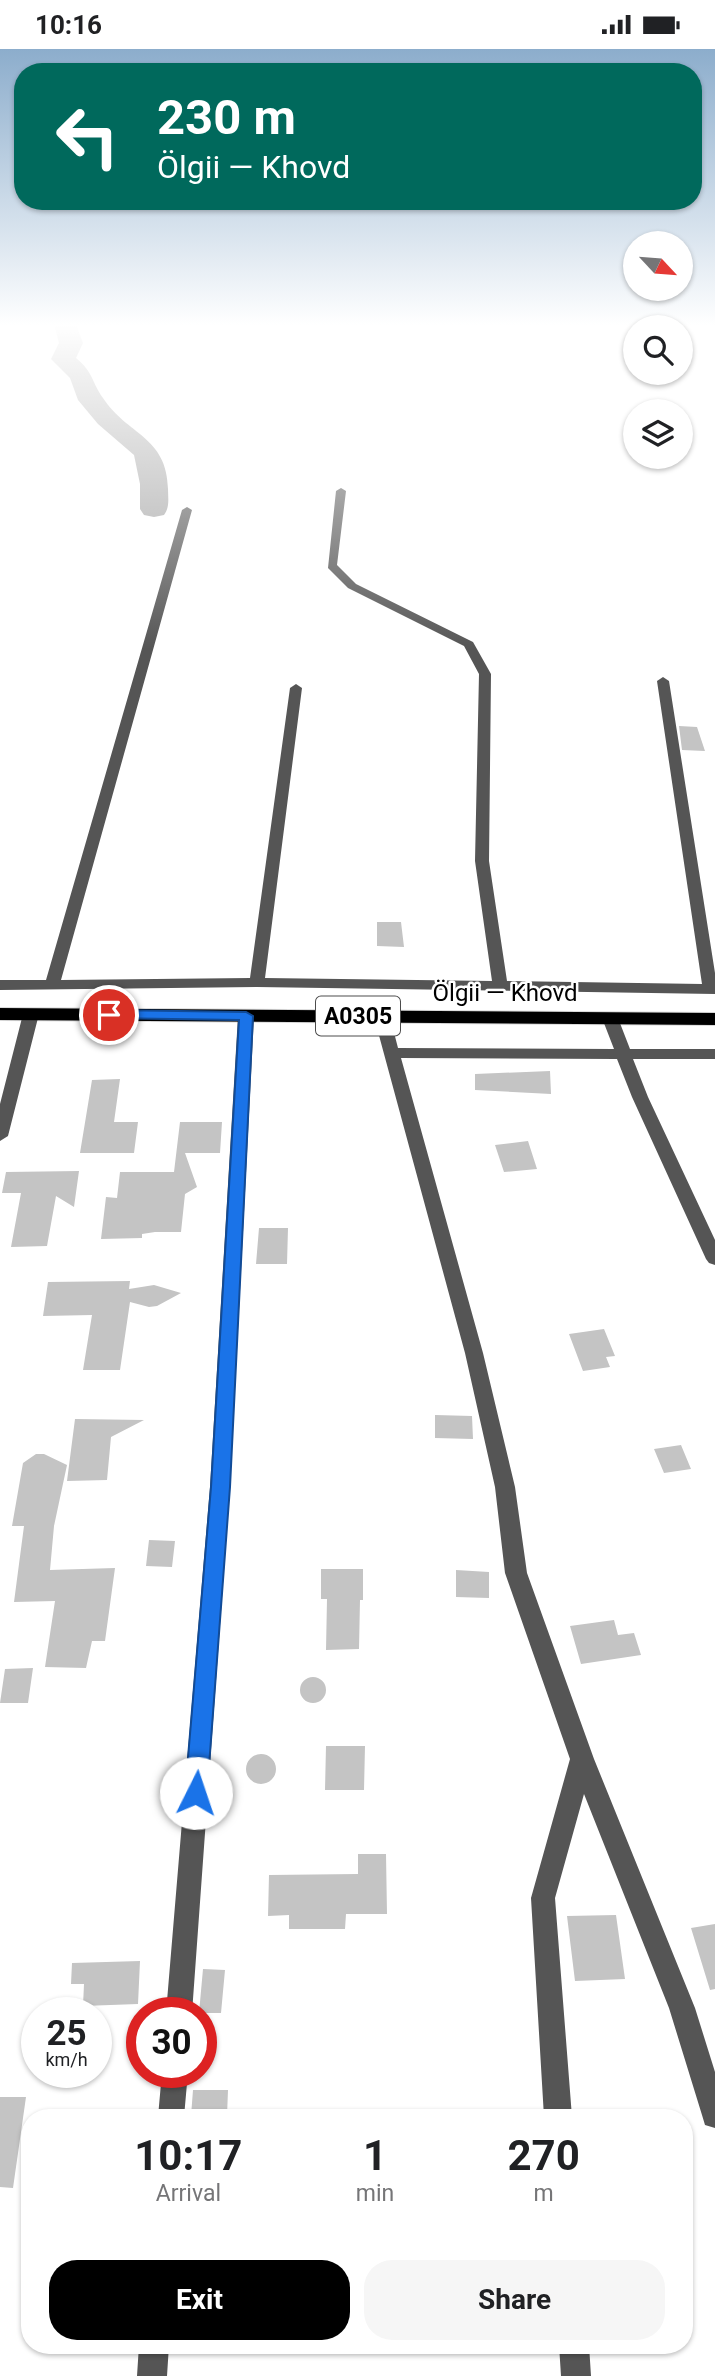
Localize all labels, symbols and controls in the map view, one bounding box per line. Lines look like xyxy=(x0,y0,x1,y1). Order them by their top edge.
text: 10:16 xyxy=(35,10,102,40)
text: 230 m xyxy=(157,89,296,146)
icon: left xyxy=(42,91,133,182)
text: Ölgii — Khovd xyxy=(157,148,350,186)
north arrow xyxy=(623,231,693,301)
map controls xyxy=(623,231,693,469)
button: search xyxy=(623,315,693,385)
button: layers xyxy=(623,399,693,469)
street label: Ölgii — Khovd xyxy=(433,979,577,1007)
pin xyxy=(79,985,139,1045)
icon: arrive xyxy=(90,996,128,1034)
road number: A0305 xyxy=(316,997,400,1035)
position arrow xyxy=(159,1756,233,1830)
speed limit sign: 30 xyxy=(126,1997,217,2088)
text: 25 xyxy=(46,2013,87,2054)
text: km/h xyxy=(45,2049,88,2070)
text: 10:17 xyxy=(134,2131,242,2180)
text: 1 xyxy=(363,2131,387,2180)
text: 270 xyxy=(507,2131,580,2180)
text: Arrival xyxy=(156,2180,221,2207)
text: min xyxy=(356,2180,394,2207)
text: m xyxy=(534,2180,554,2207)
button: Exit xyxy=(49,2260,350,2340)
button: Share xyxy=(364,2260,665,2340)

